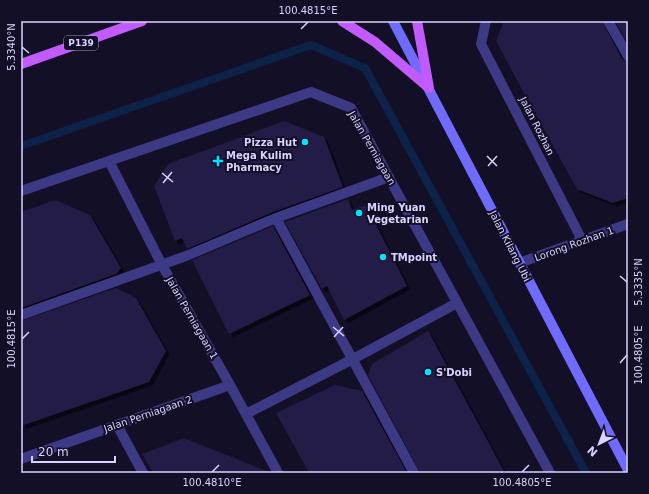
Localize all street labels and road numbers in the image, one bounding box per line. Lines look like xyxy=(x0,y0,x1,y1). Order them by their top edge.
road number: P139 xyxy=(64,36,98,50)
street label: Jalan Rozhan xyxy=(517,94,556,157)
street label: Jalan Perniagaan xyxy=(346,108,398,187)
street label: Jalan Kilang Ubi xyxy=(487,208,533,283)
street label: Lorong Rozhan 1 xyxy=(533,225,615,263)
street label: Jalan Perniagaan 1 xyxy=(163,274,220,361)
street label: Jalan Perniagaan 2 xyxy=(101,394,194,435)

